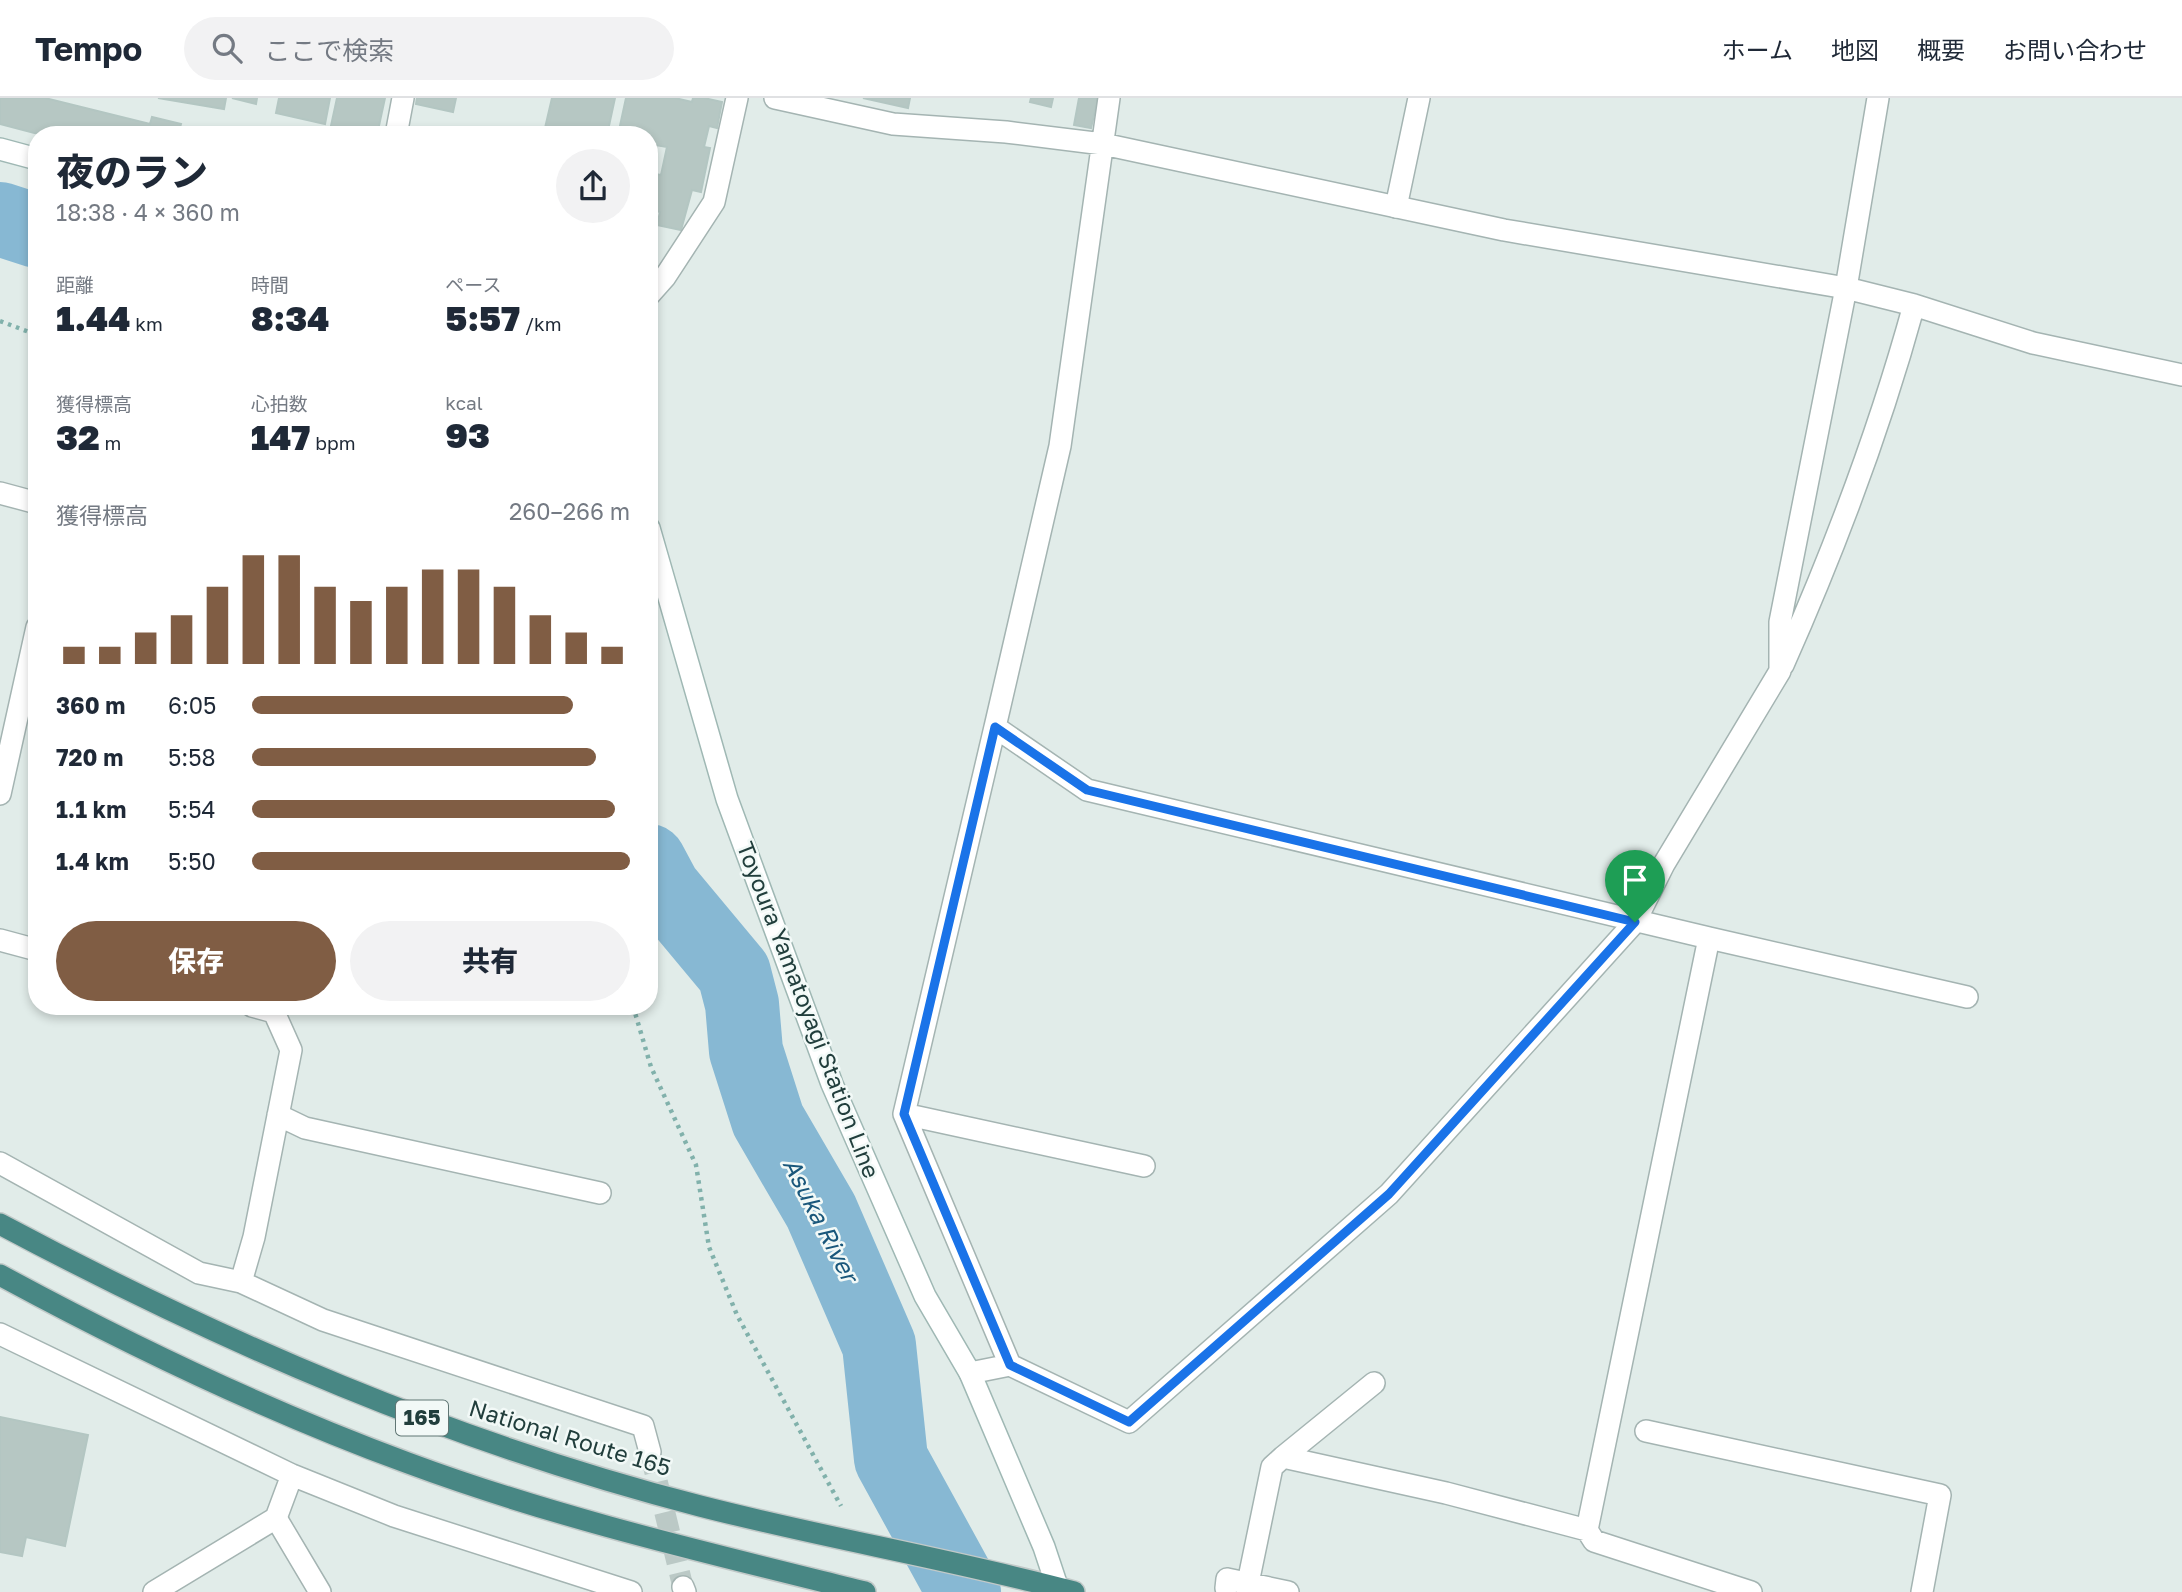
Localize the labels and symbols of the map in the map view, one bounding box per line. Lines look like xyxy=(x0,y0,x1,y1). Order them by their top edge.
street label: Toyoura Yamatoyagi Station Line xyxy=(732,838,886,1182)
pin xyxy=(1605,850,1665,922)
water label: Asuka River xyxy=(778,1153,867,1289)
street label: National Route 165 xyxy=(466,1393,675,1481)
road number: 165 xyxy=(396,1400,448,1436)

